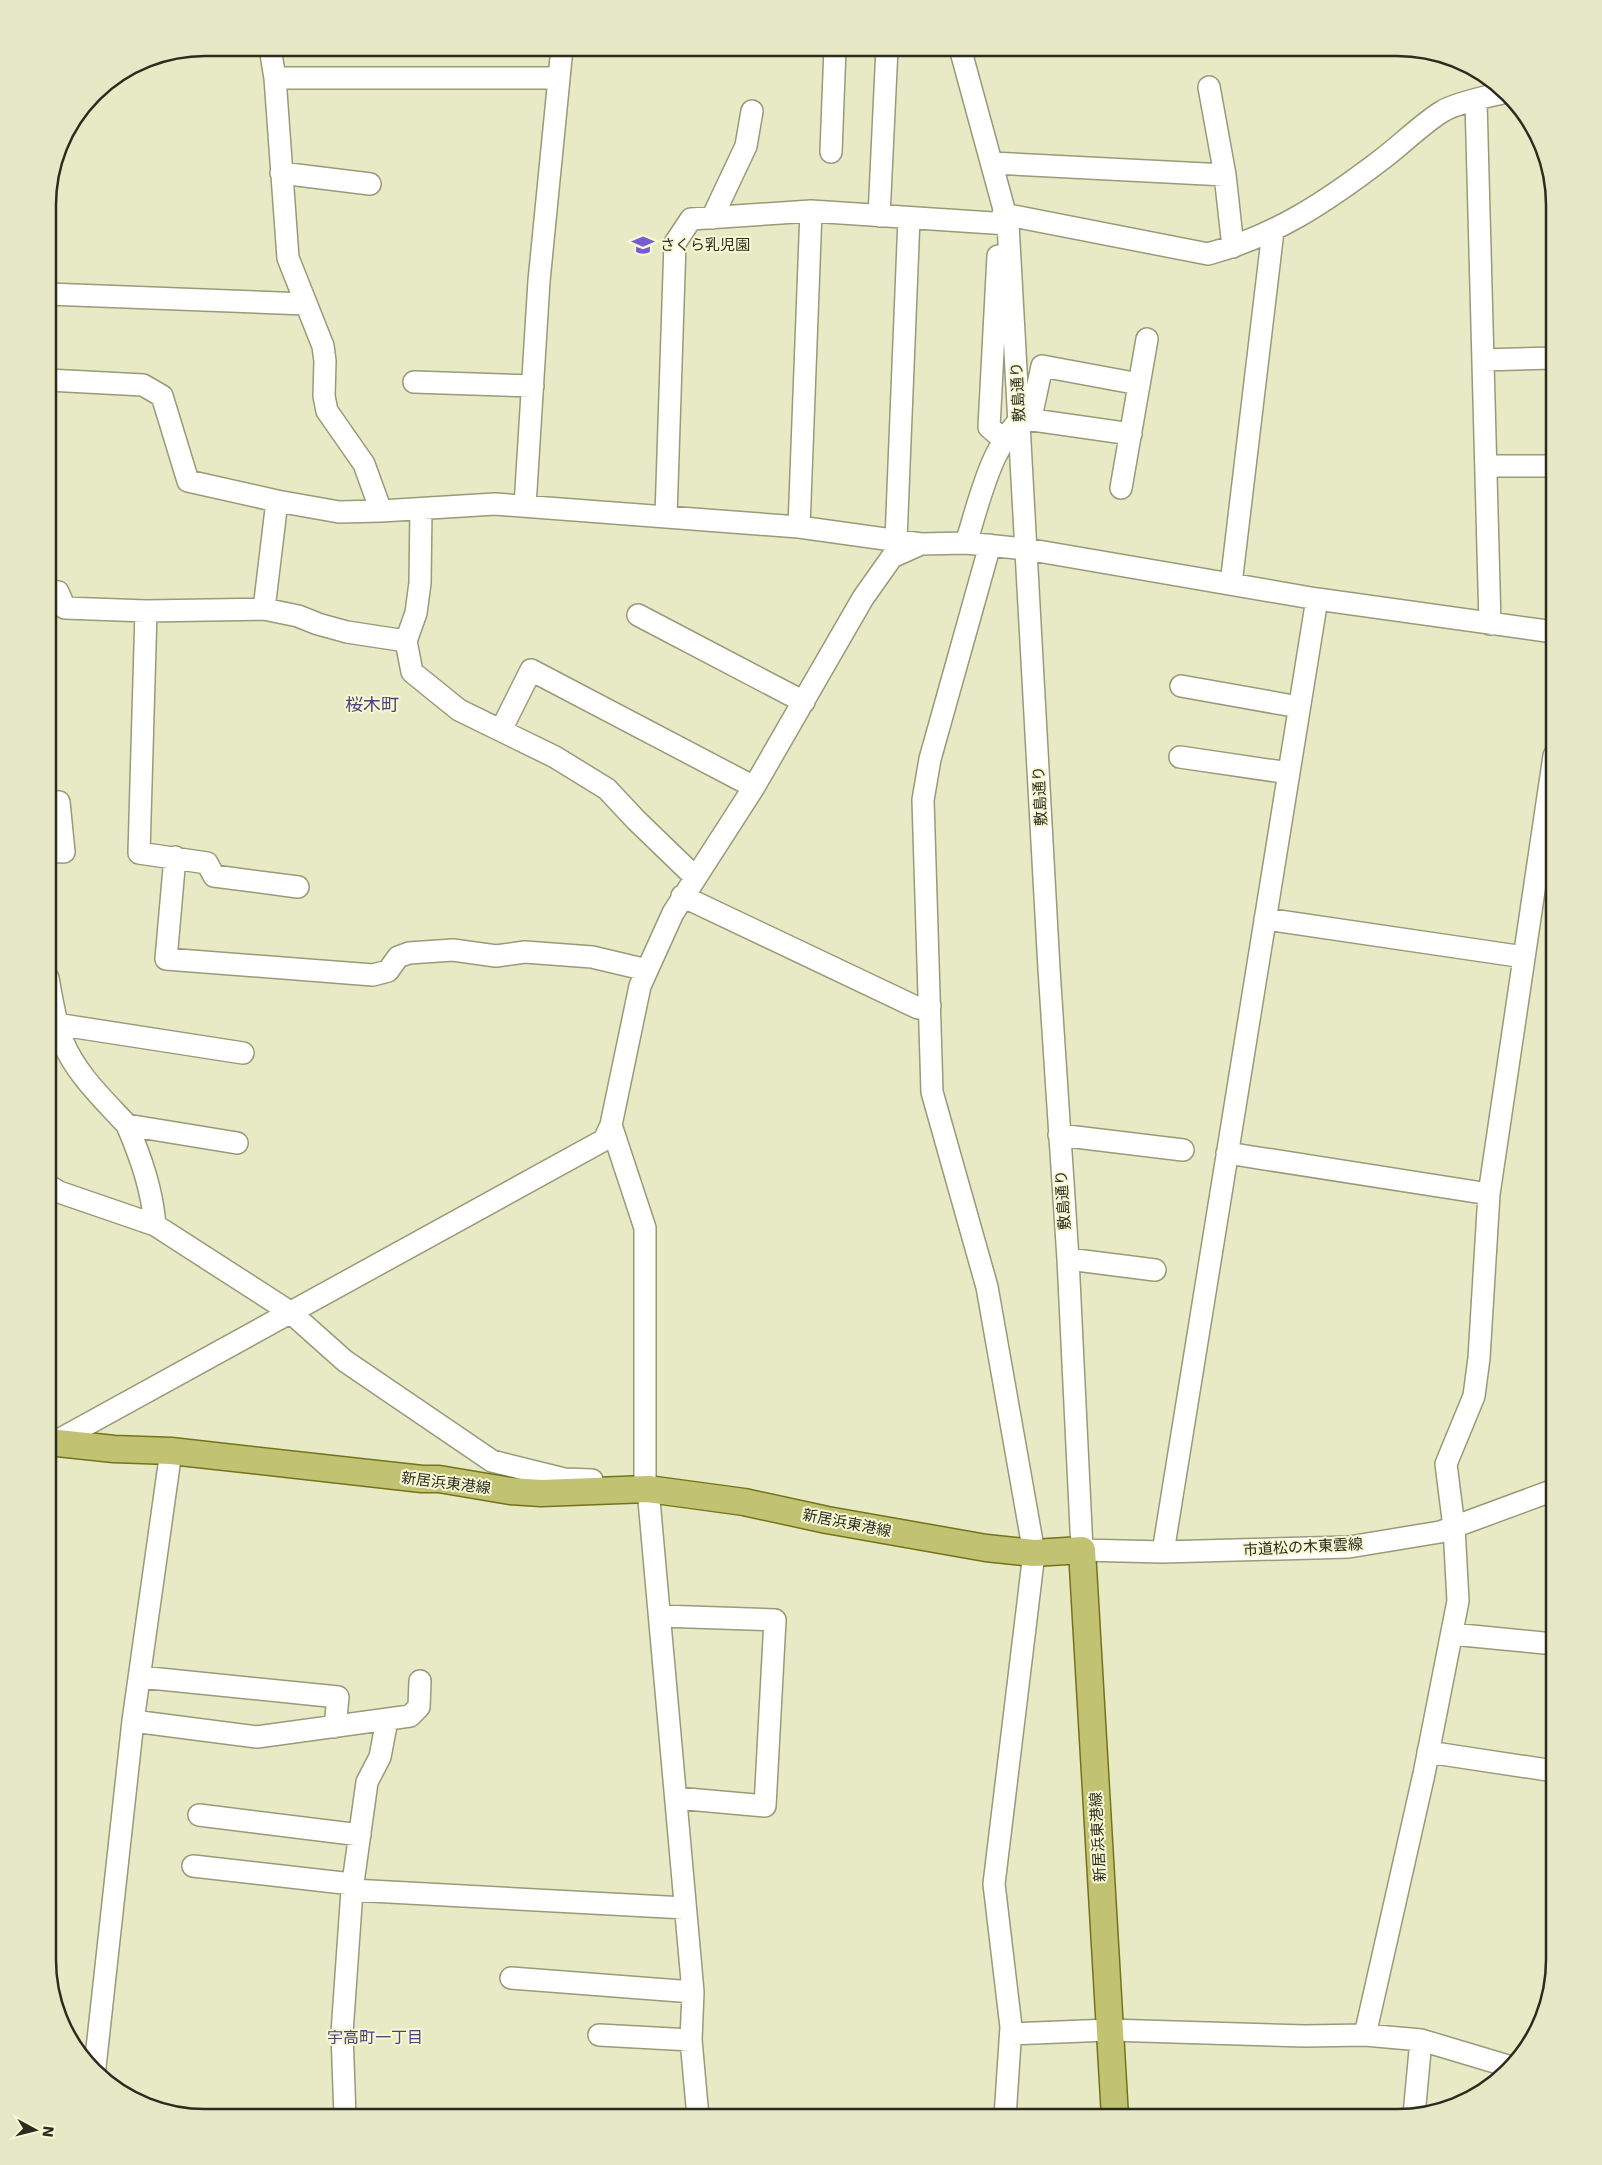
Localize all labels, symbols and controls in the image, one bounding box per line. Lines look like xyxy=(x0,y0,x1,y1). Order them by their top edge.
school or university icon: さくら乳児園 xyxy=(630,232,656,258)
place label: さくら乳児園 xyxy=(660,236,750,254)
street label: 敷島通り xyxy=(1007,362,1029,422)
district label: 桜木町 xyxy=(345,694,399,715)
street label: 敷島通り xyxy=(1029,766,1051,826)
street label: 敷島通り xyxy=(1052,1169,1074,1231)
street label: 新居浜東港線 xyxy=(400,1469,492,1497)
street label: 新居浜東港線 xyxy=(801,1506,893,1540)
street label: 市道松の木東雲線 xyxy=(1243,1535,1363,1559)
street label: 新居浜東港線 xyxy=(1087,1792,1109,1882)
district label: 宇高町一丁目 xyxy=(327,2028,423,2047)
north arrow xyxy=(10,2105,60,2155)
text: N xyxy=(39,2125,57,2138)

